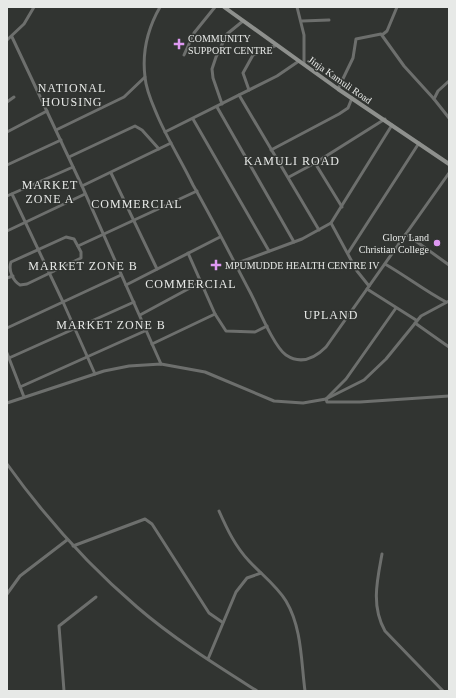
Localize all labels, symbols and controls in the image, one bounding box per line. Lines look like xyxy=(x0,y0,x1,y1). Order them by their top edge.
place label: COMMUNITY SUPPORT CENTRE xyxy=(188,33,273,56)
marker: COMMUNITY SUPPORT CENTRE xyxy=(173,38,185,50)
street label: Jinja Kamuli Road xyxy=(306,54,374,106)
district label: NATIONAL HOUSING xyxy=(38,81,106,109)
district label: KAMULI ROAD xyxy=(244,154,340,168)
district label: MARKET ZONE A xyxy=(22,178,78,206)
district label: COMMERCIAL xyxy=(91,197,183,211)
place label: Glory Land Christian College xyxy=(359,232,430,255)
marker: Glory Land Christian College xyxy=(432,238,442,248)
district label: MARKET ZONE B xyxy=(28,259,138,273)
marker: MPUMUDDE HEALTH CENTRE IV xyxy=(210,259,222,271)
place label: MPUMUDDE HEALTH CENTRE IV xyxy=(225,260,380,271)
district label: COMMERCIAL xyxy=(145,277,237,291)
district label: UPLAND xyxy=(304,308,358,322)
district label: MARKET ZONE B xyxy=(56,318,166,332)

